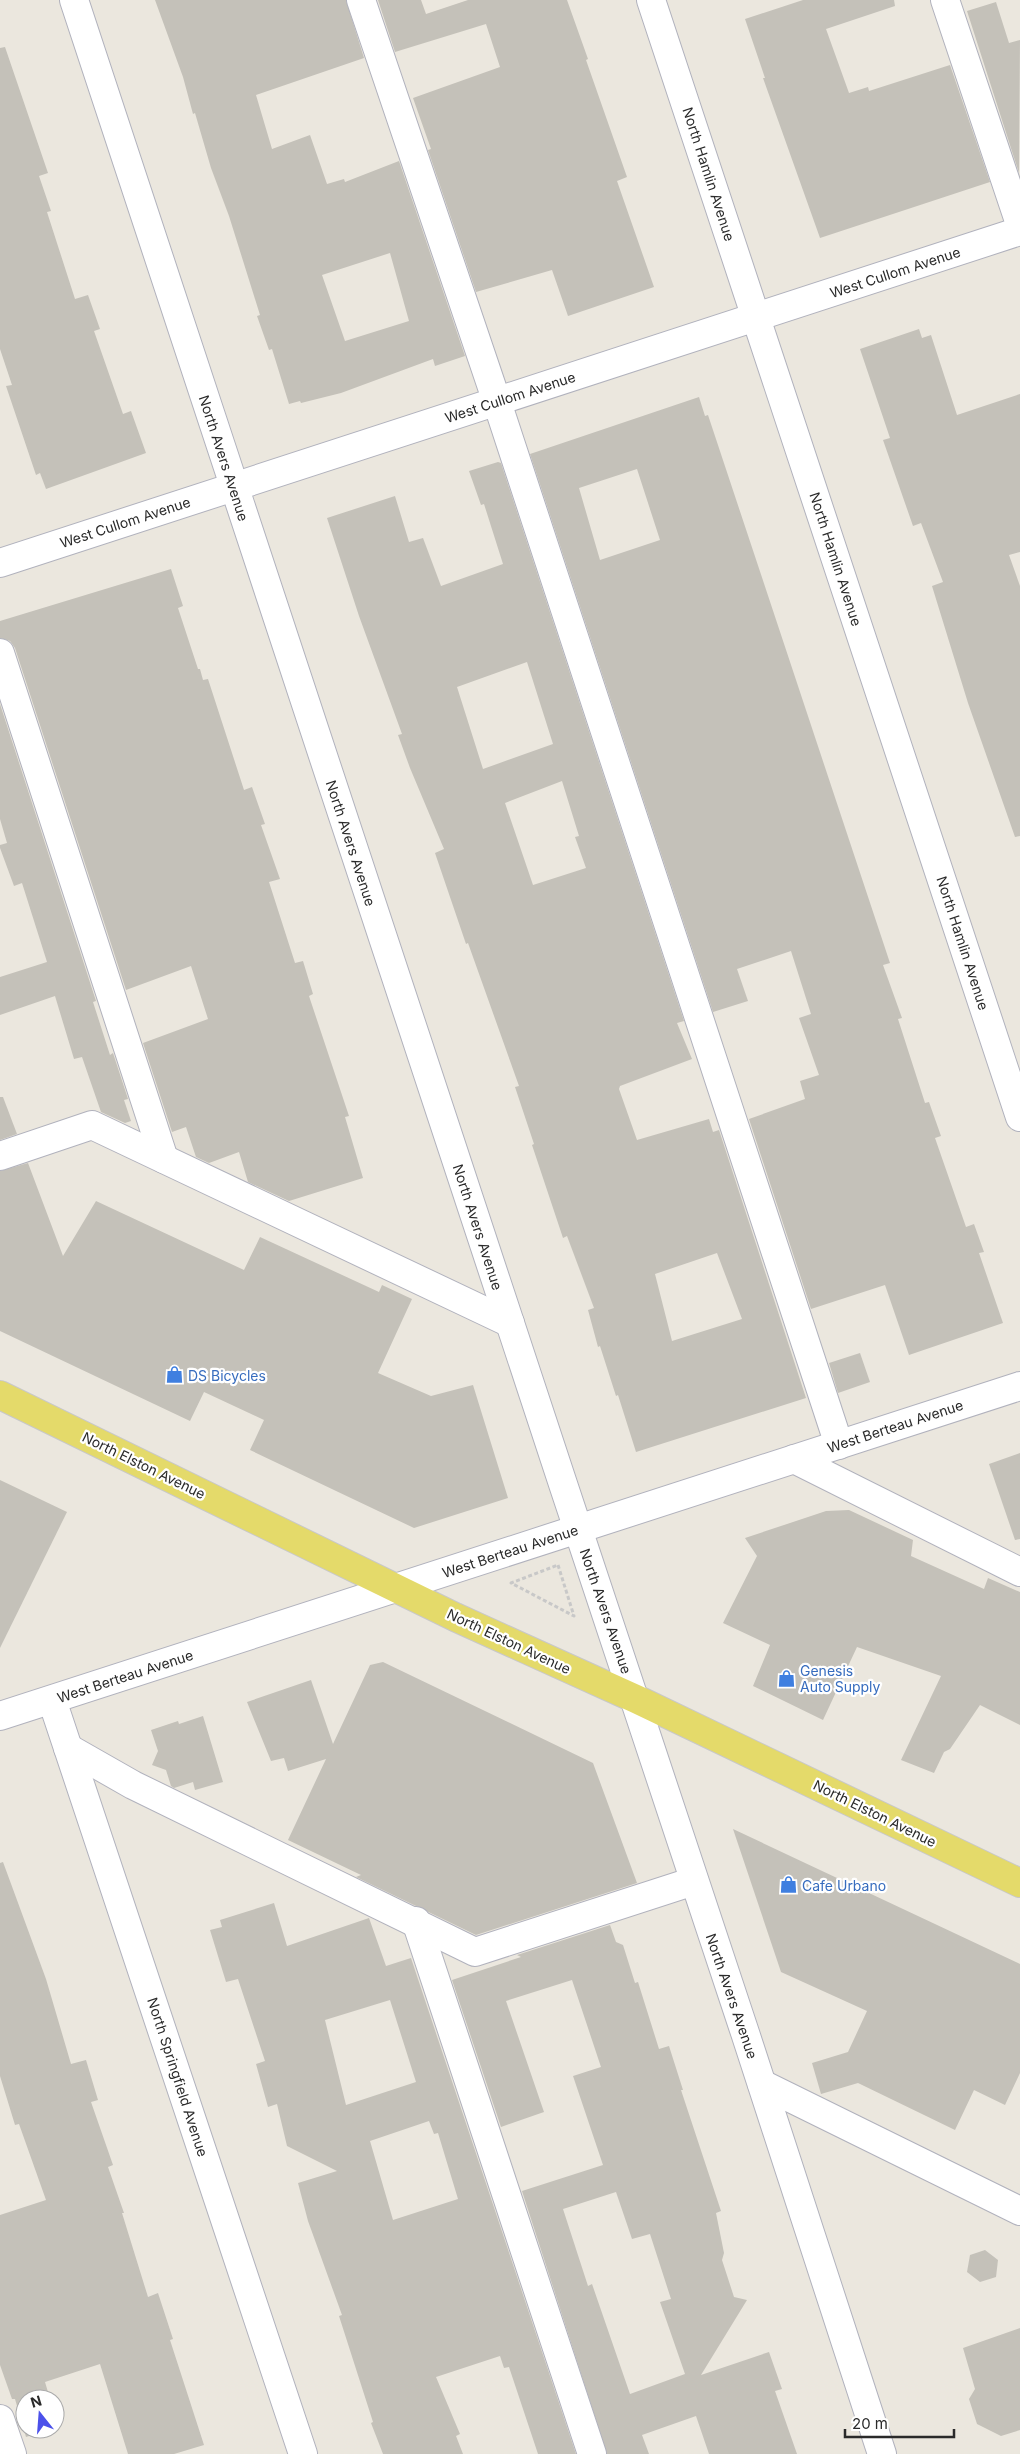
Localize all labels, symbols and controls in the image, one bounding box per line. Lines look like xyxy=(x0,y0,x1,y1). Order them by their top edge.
street label: North Hamlin Avenue xyxy=(679,105,739,243)
street label: West Cullom Avenue xyxy=(828,243,962,301)
street label: West Cullom Avenue xyxy=(443,368,577,426)
street label: North Avers Avenue xyxy=(196,393,252,523)
street label: North Hamlin Avenue xyxy=(806,490,866,628)
street label: West Cullom Avenue xyxy=(58,493,192,551)
street label: North Avers Avenue xyxy=(323,778,379,908)
street label: North Hamlin Avenue xyxy=(933,874,993,1012)
street label: North Avers Avenue xyxy=(450,1162,506,1292)
shop icon: DS Bicycles xyxy=(164,1365,184,1385)
place label: DS Bicycles xyxy=(188,1367,266,1384)
street label: West Berteau Avenue xyxy=(825,1396,965,1456)
street label: North Elston Avenue xyxy=(80,1428,208,1502)
street label: West Berteau Avenue xyxy=(440,1521,580,1581)
street label: North Avers Avenue xyxy=(577,1546,635,1676)
street label: North Elston Avenue xyxy=(444,1605,574,1677)
street label: West Berteau Avenue xyxy=(55,1646,195,1706)
place label: Genesis Auto Supply xyxy=(800,1662,881,1695)
shop icon: Genesis Auto Supply xyxy=(776,1668,796,1688)
street label: North Elston Avenue xyxy=(811,1776,939,1850)
shop icon: Cafe Urbano xyxy=(778,1875,798,1895)
place label: Cafe Urbano xyxy=(802,1877,886,1894)
street label: North Avers Avenue xyxy=(703,1931,761,2061)
street label: North Springfield Avenue xyxy=(144,1995,212,2159)
north arrow xyxy=(15,2389,65,2439)
text: N xyxy=(28,2391,44,2411)
scale bar xyxy=(845,2406,954,2438)
text: 20 m xyxy=(852,2414,888,2433)

